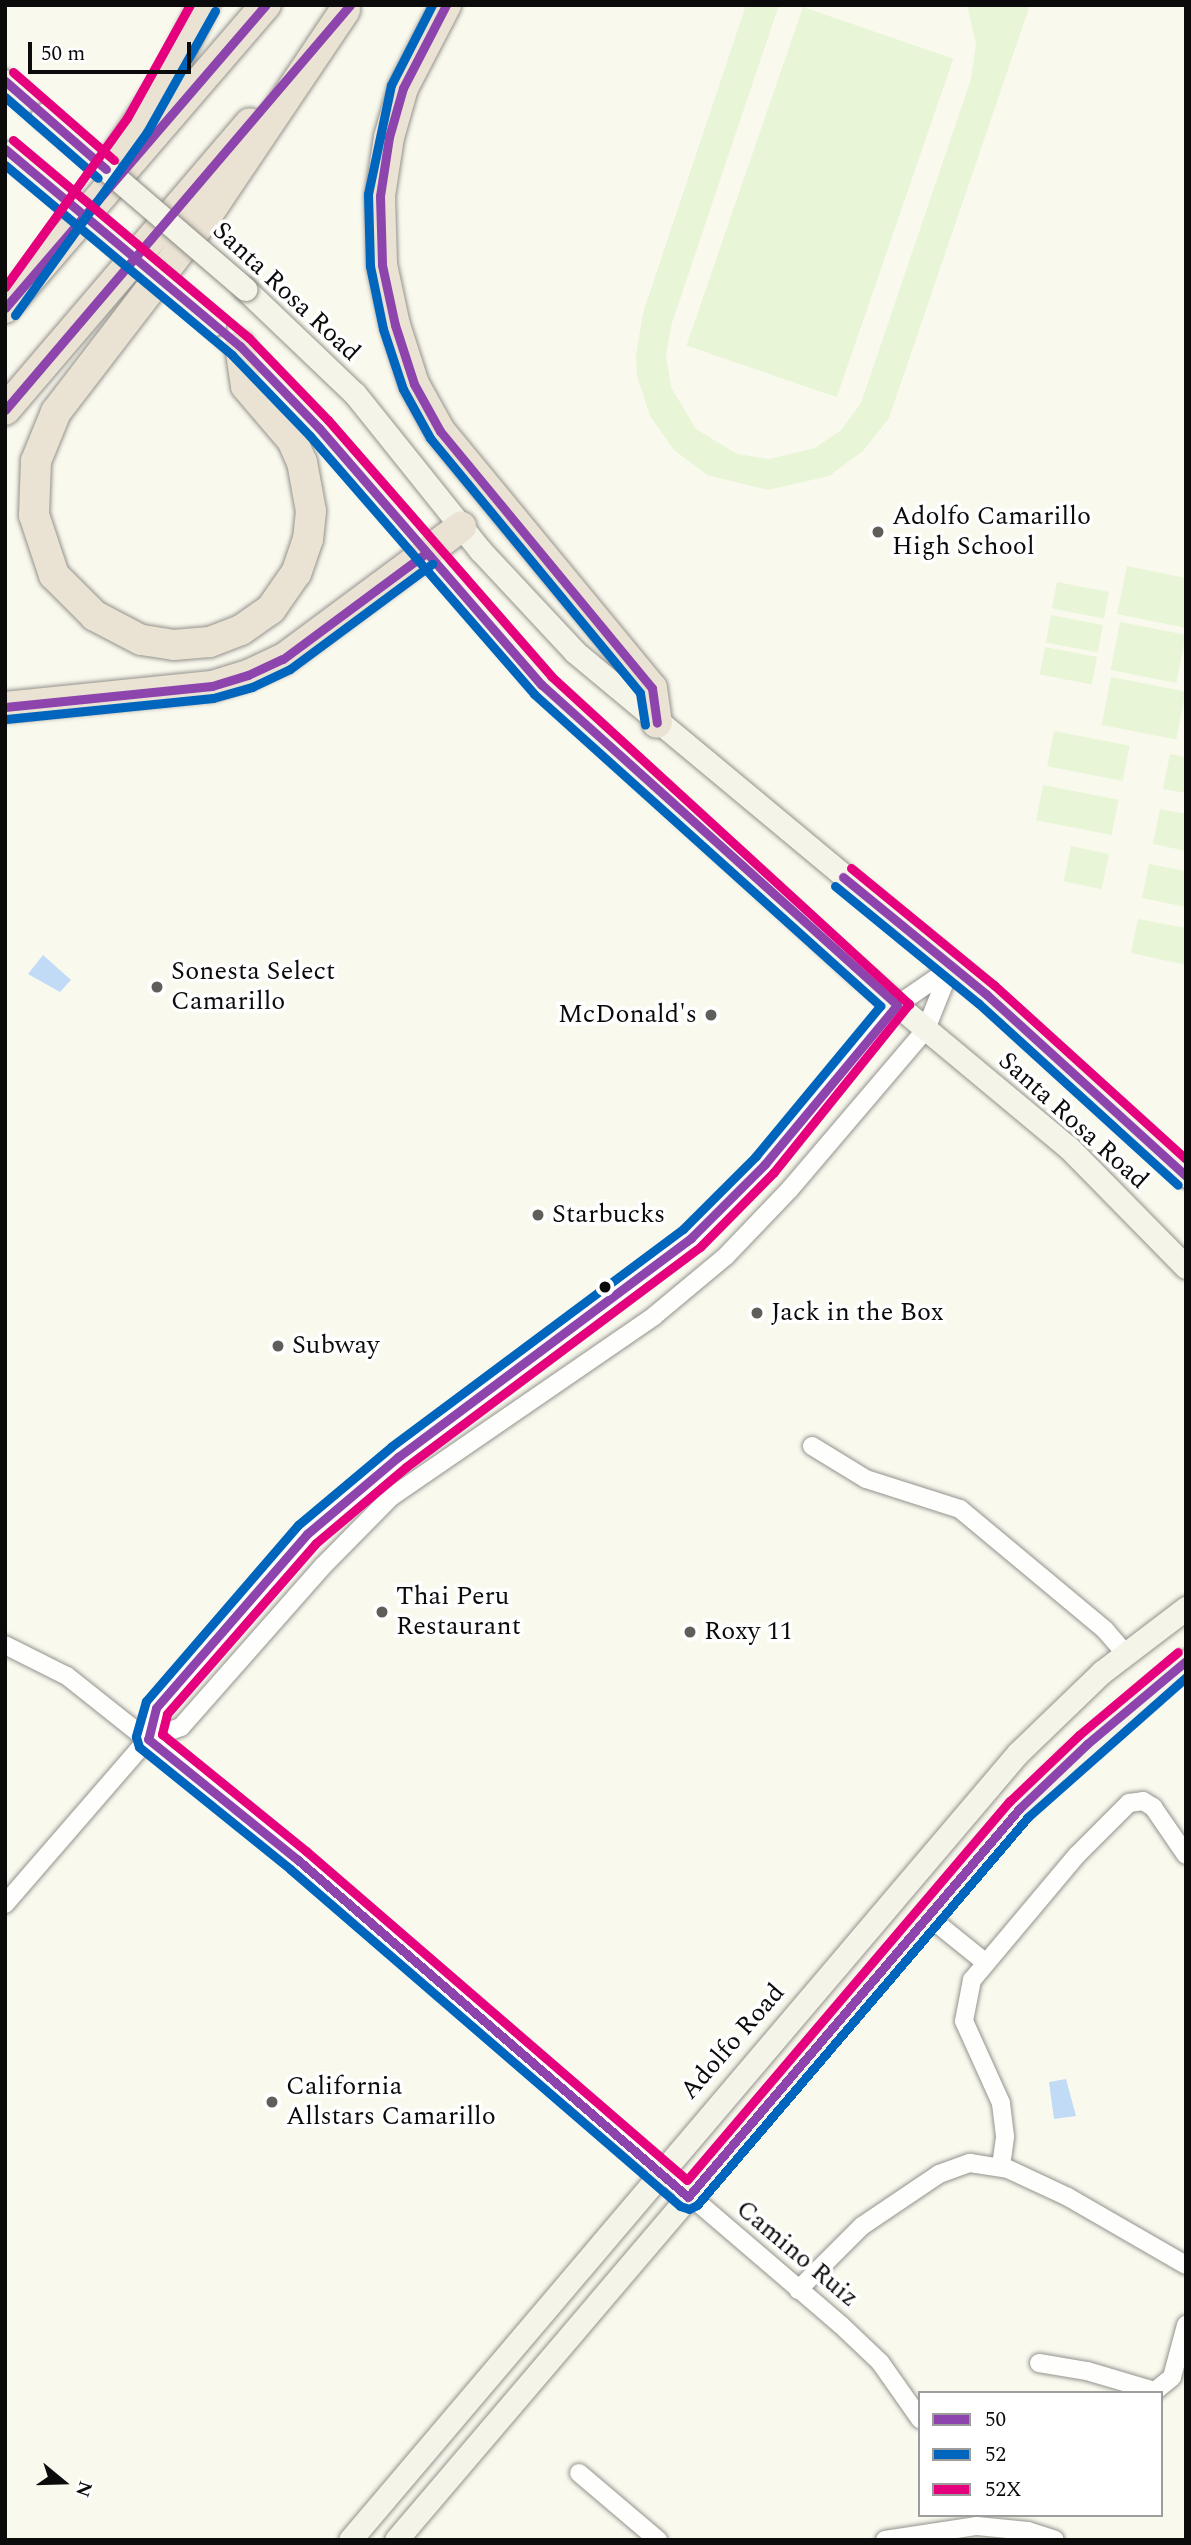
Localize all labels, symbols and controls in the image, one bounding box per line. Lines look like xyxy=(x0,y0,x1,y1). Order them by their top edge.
scale bar xyxy=(32,28,194,72)
text: 50 m xyxy=(41,38,85,70)
street label: Santa Rosa Road xyxy=(206,216,366,368)
place label: Adolfo Camarillo High School xyxy=(892,501,1091,562)
marker: Adolfo Camarillo High School xyxy=(870,524,886,540)
place label: Sonesta Select Camarillo xyxy=(171,956,335,1018)
marker: Sonesta Select Camarillo xyxy=(149,979,165,995)
place label: McDonald's xyxy=(558,999,697,1031)
marker: McDonald's xyxy=(703,1007,719,1023)
street label: Santa Rosa Road xyxy=(992,1046,1154,1196)
place label: Starbucks xyxy=(552,1199,665,1231)
marker: Starbucks xyxy=(530,1207,546,1223)
unlabelled marker xyxy=(598,1280,612,1294)
place label: Jack in the Box xyxy=(771,1297,944,1329)
marker: Jack in the Box xyxy=(749,1305,765,1321)
place label: Subway xyxy=(292,1330,380,1362)
marker: Subway xyxy=(270,1338,286,1354)
place label: Thai Peru Restaurant xyxy=(396,1581,521,1642)
marker: Thai Peru Restaurant xyxy=(374,1604,390,1620)
place label: Roxy 11 xyxy=(704,1616,793,1648)
marker: Roxy 11 xyxy=(682,1624,698,1640)
street label: Adolfo Road xyxy=(674,1978,792,2106)
place label: California Allstars Camarillo xyxy=(286,2071,496,2132)
marker: California Allstars Camarillo xyxy=(264,2094,280,2110)
street label: Camino Ruiz xyxy=(729,2194,865,2314)
legend xyxy=(918,2391,1163,2517)
text: 50 xyxy=(985,2404,1006,2436)
text: 52 xyxy=(985,2439,1006,2471)
north arrow xyxy=(28,2447,98,2517)
text: 52X xyxy=(985,2474,1022,2506)
text: N xyxy=(67,2477,100,2501)

